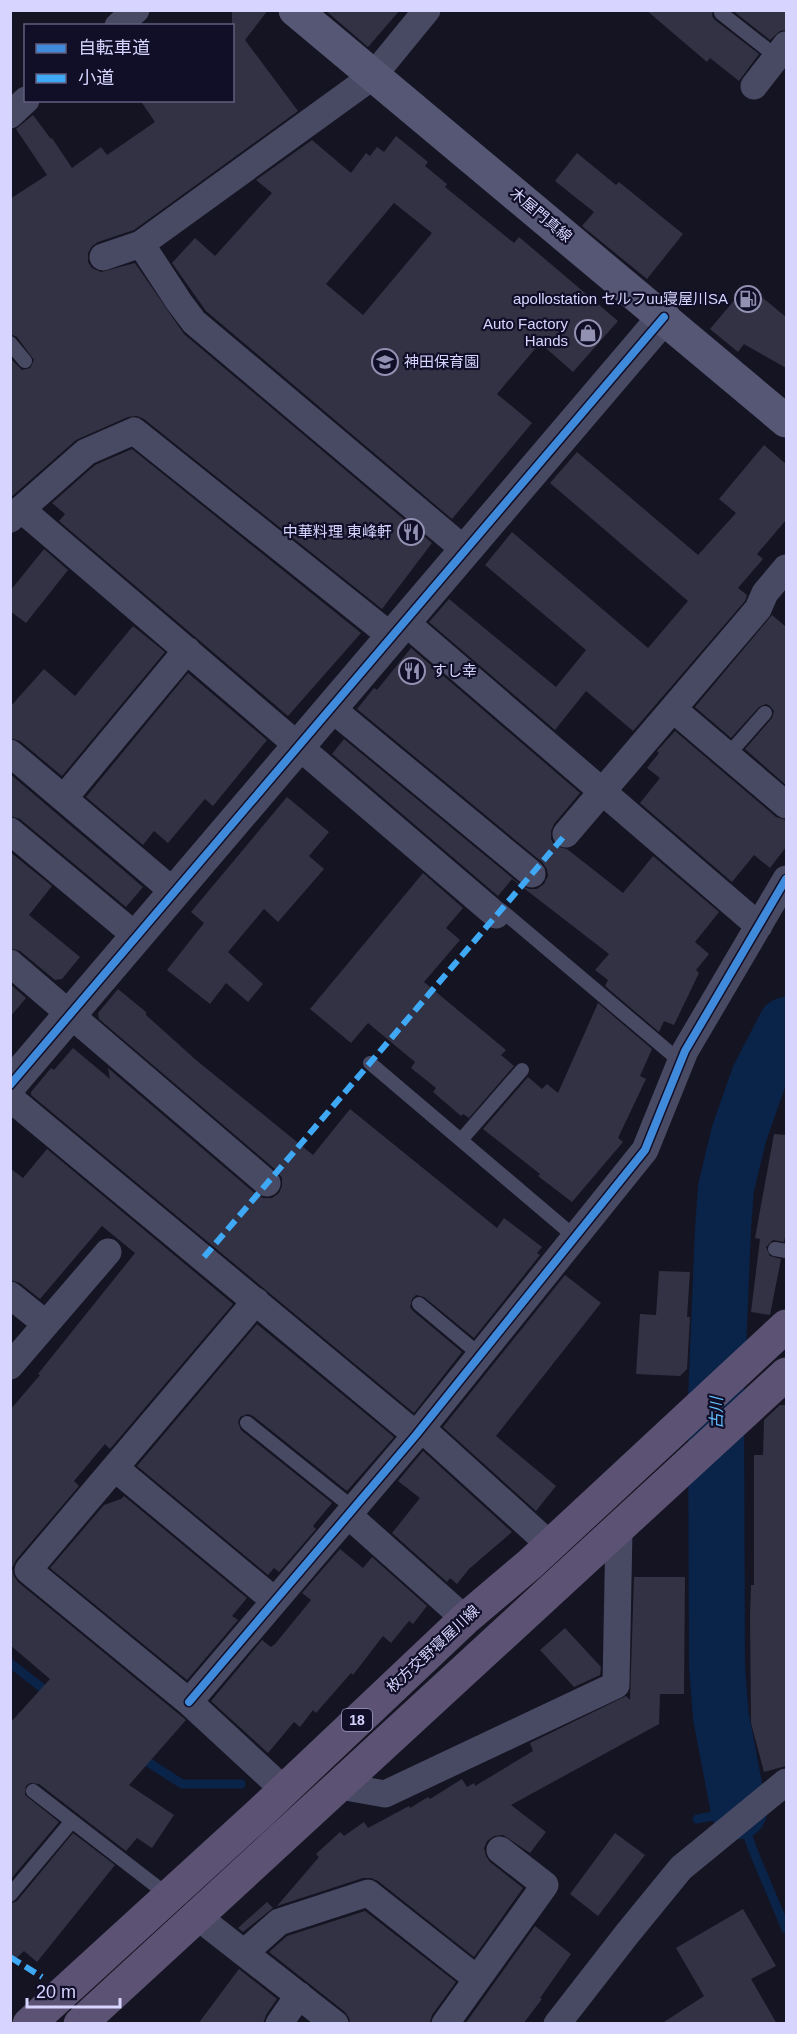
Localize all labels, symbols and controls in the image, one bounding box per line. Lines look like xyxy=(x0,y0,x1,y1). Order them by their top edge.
legend xyxy=(24,24,234,102)
text: 自転車道 xyxy=(78,38,150,58)
text: 小道 xyxy=(78,68,114,88)
street label: 木屋門真線 xyxy=(507,184,576,245)
fuel station icon: apollostation セルフuu寝屋川SA xyxy=(733,284,763,314)
place label: apollostation セルフuu寝屋川SA xyxy=(513,290,728,307)
place label: Auto Factory Hands xyxy=(483,315,568,349)
shop icon: Auto Factory Hands xyxy=(573,318,603,348)
school or university icon: 神田保育園 xyxy=(370,347,400,377)
place label: 神田保育園 xyxy=(404,353,479,370)
restaurant icon: 中華料理 東峰軒 xyxy=(396,517,426,547)
place label: 中華料理 東峰軒 xyxy=(283,523,392,540)
restaurant icon: すし幸 xyxy=(397,656,427,686)
place label: すし幸 xyxy=(432,662,477,679)
water label: 古川 xyxy=(708,1395,725,1429)
street label: 枚方交野寝屋川線 xyxy=(383,1601,482,1696)
road number: 18 xyxy=(342,1709,372,1731)
scale bar xyxy=(27,1971,120,2009)
text: 20 m xyxy=(36,1982,76,2002)

